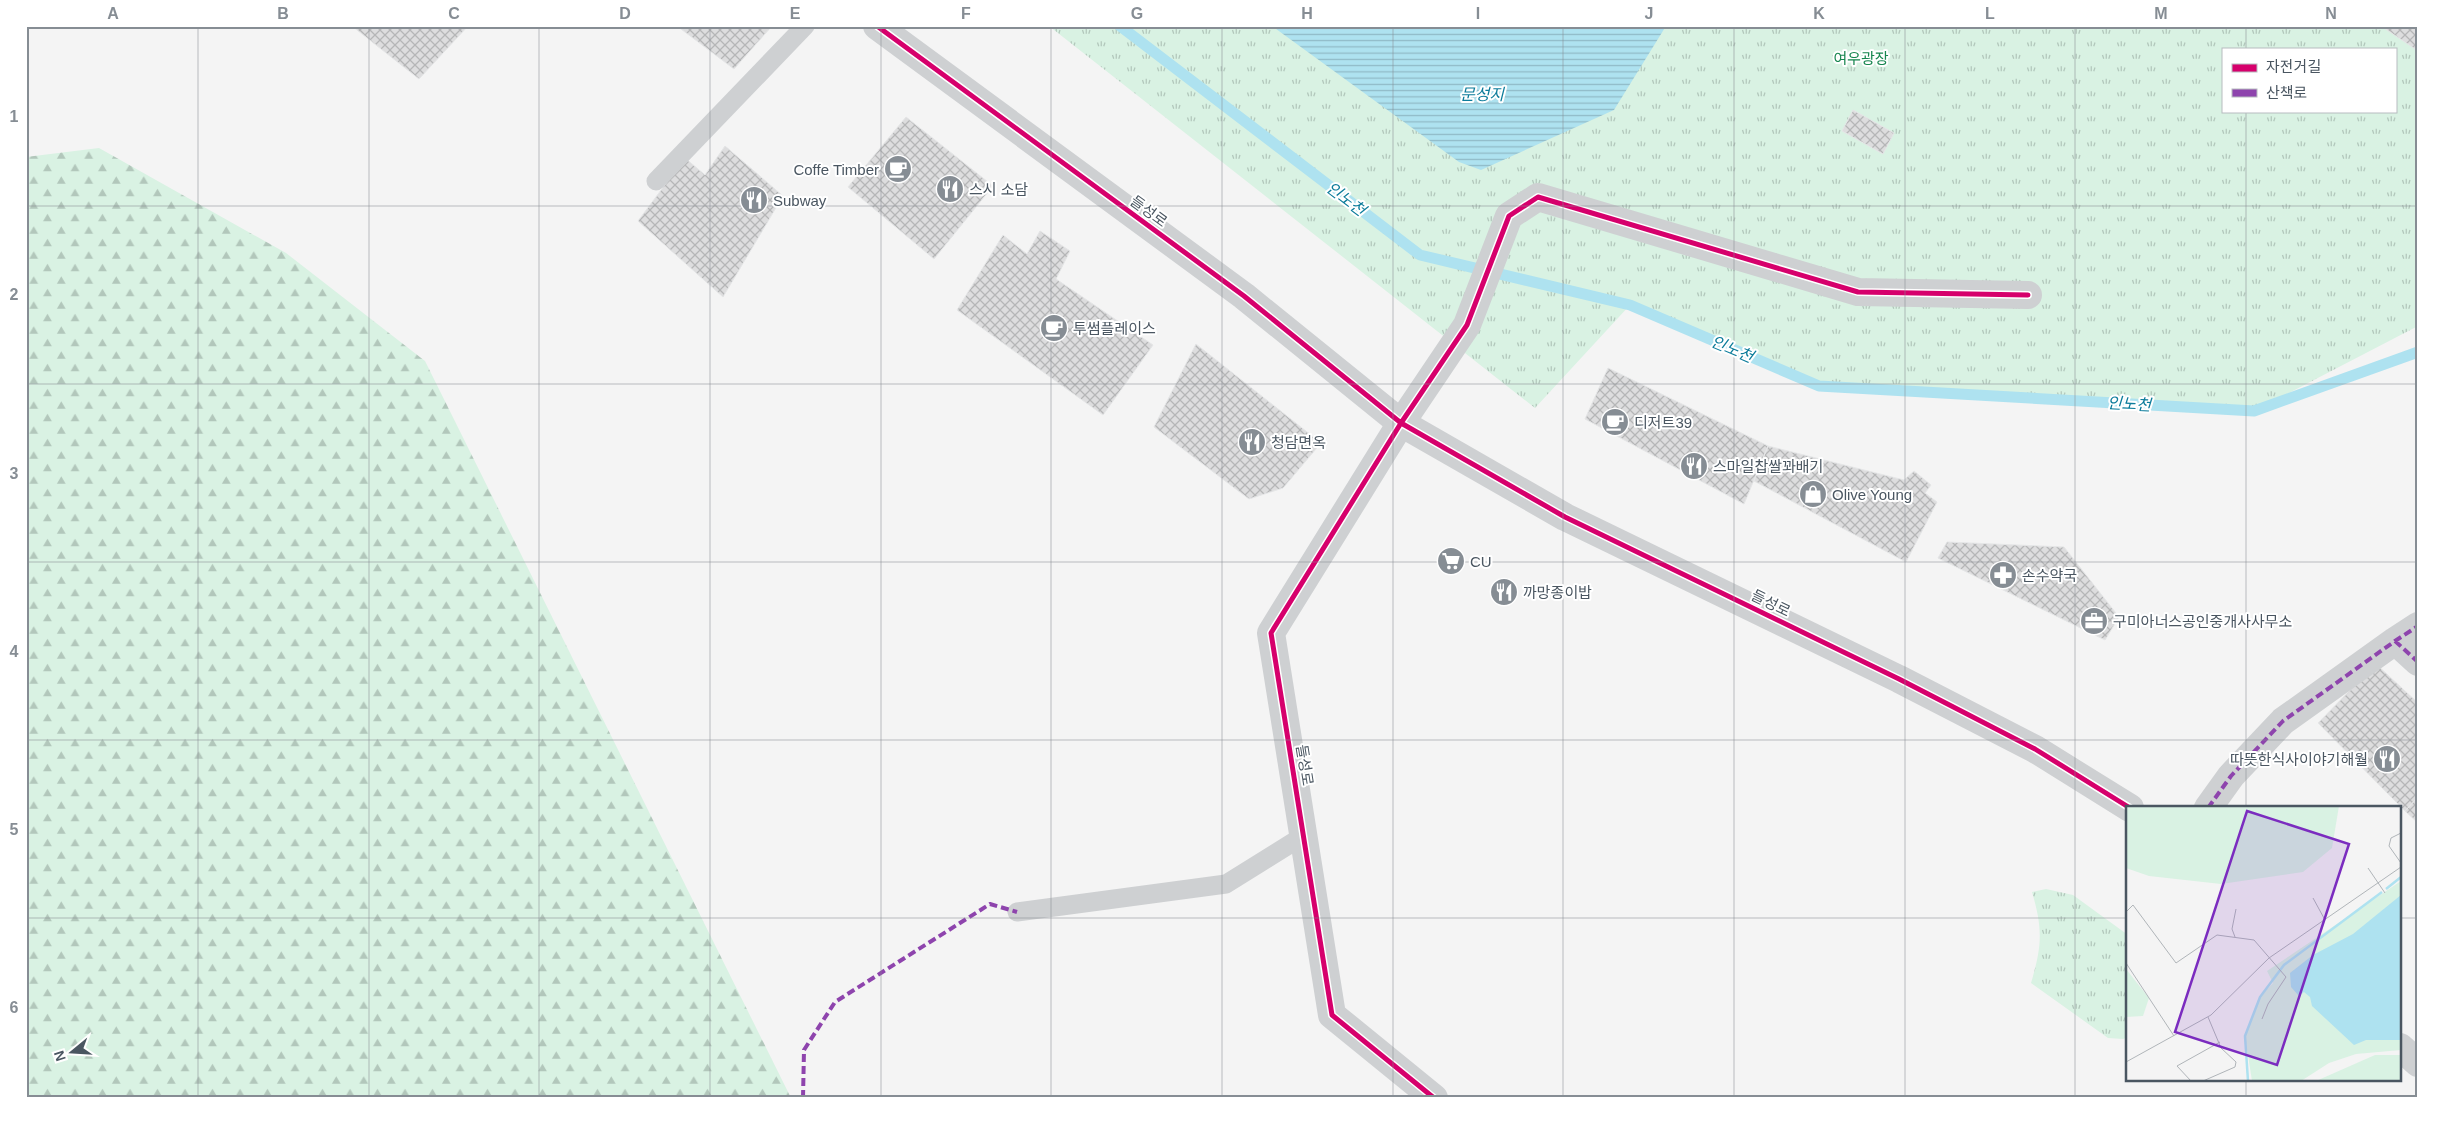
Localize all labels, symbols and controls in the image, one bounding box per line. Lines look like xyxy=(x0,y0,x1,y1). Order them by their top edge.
text: A xyxy=(107,5,119,22)
text: B xyxy=(277,5,289,22)
text: C xyxy=(448,5,460,22)
text: D xyxy=(619,5,631,22)
text: E xyxy=(790,5,801,22)
text: F xyxy=(961,5,971,22)
text: G xyxy=(1131,5,1143,22)
text: H xyxy=(1301,5,1313,22)
text: I xyxy=(1476,5,1480,22)
text: J xyxy=(1645,5,1653,22)
text: K xyxy=(1813,5,1825,22)
text: L xyxy=(1985,5,1995,22)
text: M xyxy=(2154,5,2168,22)
text: N xyxy=(2325,5,2337,22)
legend xyxy=(2222,48,2396,112)
park label: 여우광장 xyxy=(1833,50,1889,67)
text: 자전거길 xyxy=(2266,58,2321,75)
text: 산책로 xyxy=(2266,84,2307,101)
water label: 문성지 xyxy=(1460,86,1505,103)
text: 1 xyxy=(10,108,19,125)
cafe icon: Coffe Timber xyxy=(883,154,913,184)
place label: Coffe Timber xyxy=(793,161,879,178)
restaurant icon: 스시 소담 xyxy=(935,174,965,204)
water label: 인노천 xyxy=(1323,179,1371,220)
place label: 스시 소담 xyxy=(969,181,1029,198)
restaurant icon: Subway xyxy=(739,185,769,215)
place label: Subway xyxy=(773,192,827,209)
street label: 들성로 xyxy=(1127,192,1171,230)
text: 2 xyxy=(10,286,19,303)
cafe icon: 투썸플레이스 xyxy=(1039,313,1069,343)
place label: 투썸플레이스 xyxy=(1073,320,1156,337)
water label: 인노천 xyxy=(1708,333,1758,366)
water label: 인노천 xyxy=(2106,394,2154,414)
cafe icon: 디저트39 xyxy=(1600,407,1630,437)
place label: 디저트39 xyxy=(1634,414,1692,431)
restaurant icon: 청담면옥 xyxy=(1237,427,1267,457)
place label: 청담면옥 xyxy=(1271,434,1326,451)
restaurant icon: 스마일찹쌀꽈배기 xyxy=(1679,451,1709,481)
place label: 스마일찹쌀꽈배기 xyxy=(1713,458,1823,475)
text: 3 xyxy=(10,465,19,482)
shop icon: Olive Young xyxy=(1798,479,1828,509)
place label: Olive Young xyxy=(1832,486,1912,503)
supermarket icon: CU xyxy=(1436,546,1466,576)
place label: CU xyxy=(1470,553,1492,570)
pharmacy icon: 손수약국 xyxy=(1988,560,2018,590)
place label: 손수약국 xyxy=(2022,567,2077,584)
restaurant icon: 까망종이밥 xyxy=(1489,577,1519,607)
place label: 까망종이밥 xyxy=(1523,584,1592,601)
street label: 들성로 xyxy=(1749,586,1793,620)
office icon: 구미아너스공인중개사사무소 xyxy=(2079,606,2109,636)
place label: 구미아너스공인중개사사무소 xyxy=(2113,613,2293,630)
text: 4 xyxy=(10,643,19,660)
street label: 들성로 xyxy=(1293,743,1317,787)
restaurant icon: 따뜻한식사이야기해월 xyxy=(2372,744,2402,774)
place label: 따뜻한식사이야기해월 xyxy=(2230,751,2368,768)
inset map xyxy=(2126,806,2402,1082)
text: 5 xyxy=(10,821,19,838)
text: 6 xyxy=(10,999,19,1016)
north arrow xyxy=(48,1026,98,1076)
text: N xyxy=(50,1049,69,1063)

